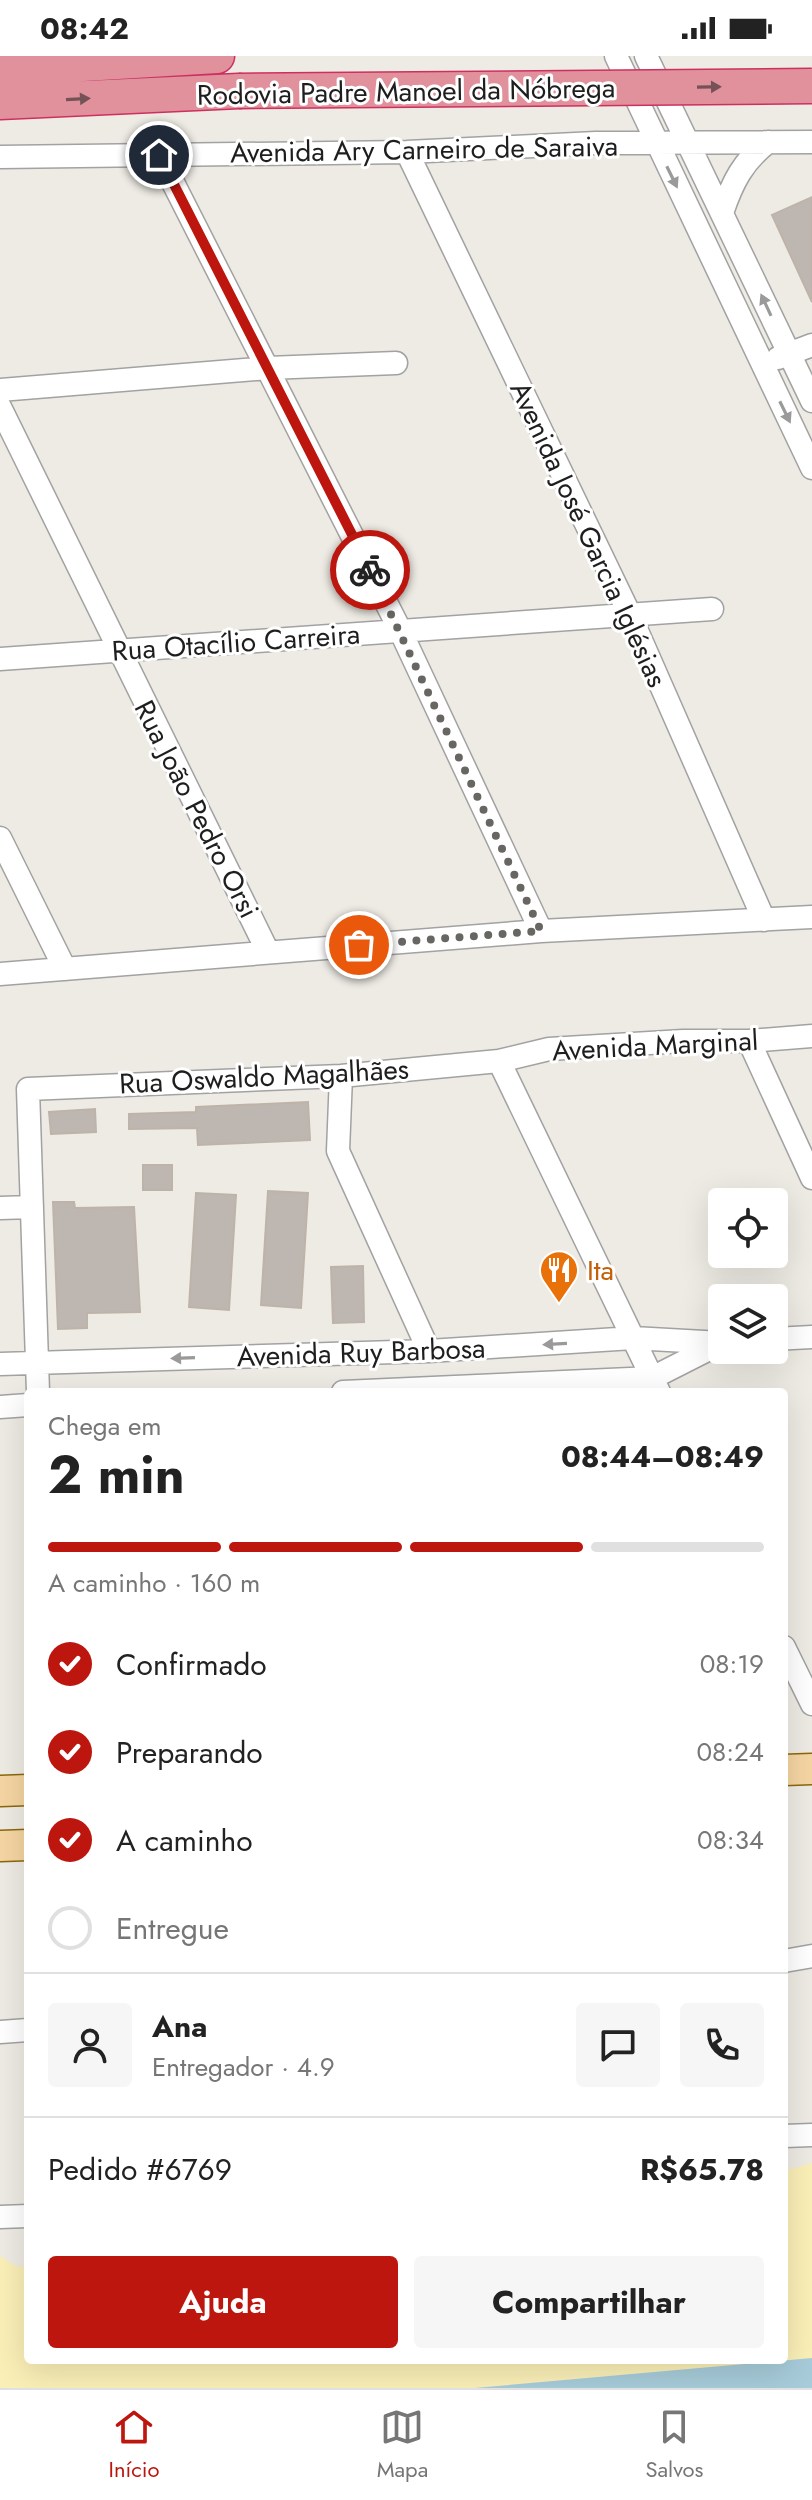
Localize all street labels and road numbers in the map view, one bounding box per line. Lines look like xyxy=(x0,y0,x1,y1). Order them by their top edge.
street label: Rodovia Padre Manoel da Nóbrega xyxy=(196,67,616,116)
street label: Avenida Ary Carneiro de Saraiva xyxy=(230,126,618,173)
street label: Avenida José Garcia Iglésias xyxy=(500,375,678,694)
street label: Rua Otacílio Carreira xyxy=(110,613,362,672)
street label: Rua João Pedro Orsi xyxy=(124,693,269,925)
street label: Avenida Marginal xyxy=(551,1020,759,1071)
street label: Rua Oswaldo Magalhães xyxy=(118,1048,410,1105)
street label: Avenida Ruy Barbosa xyxy=(236,1328,486,1377)

